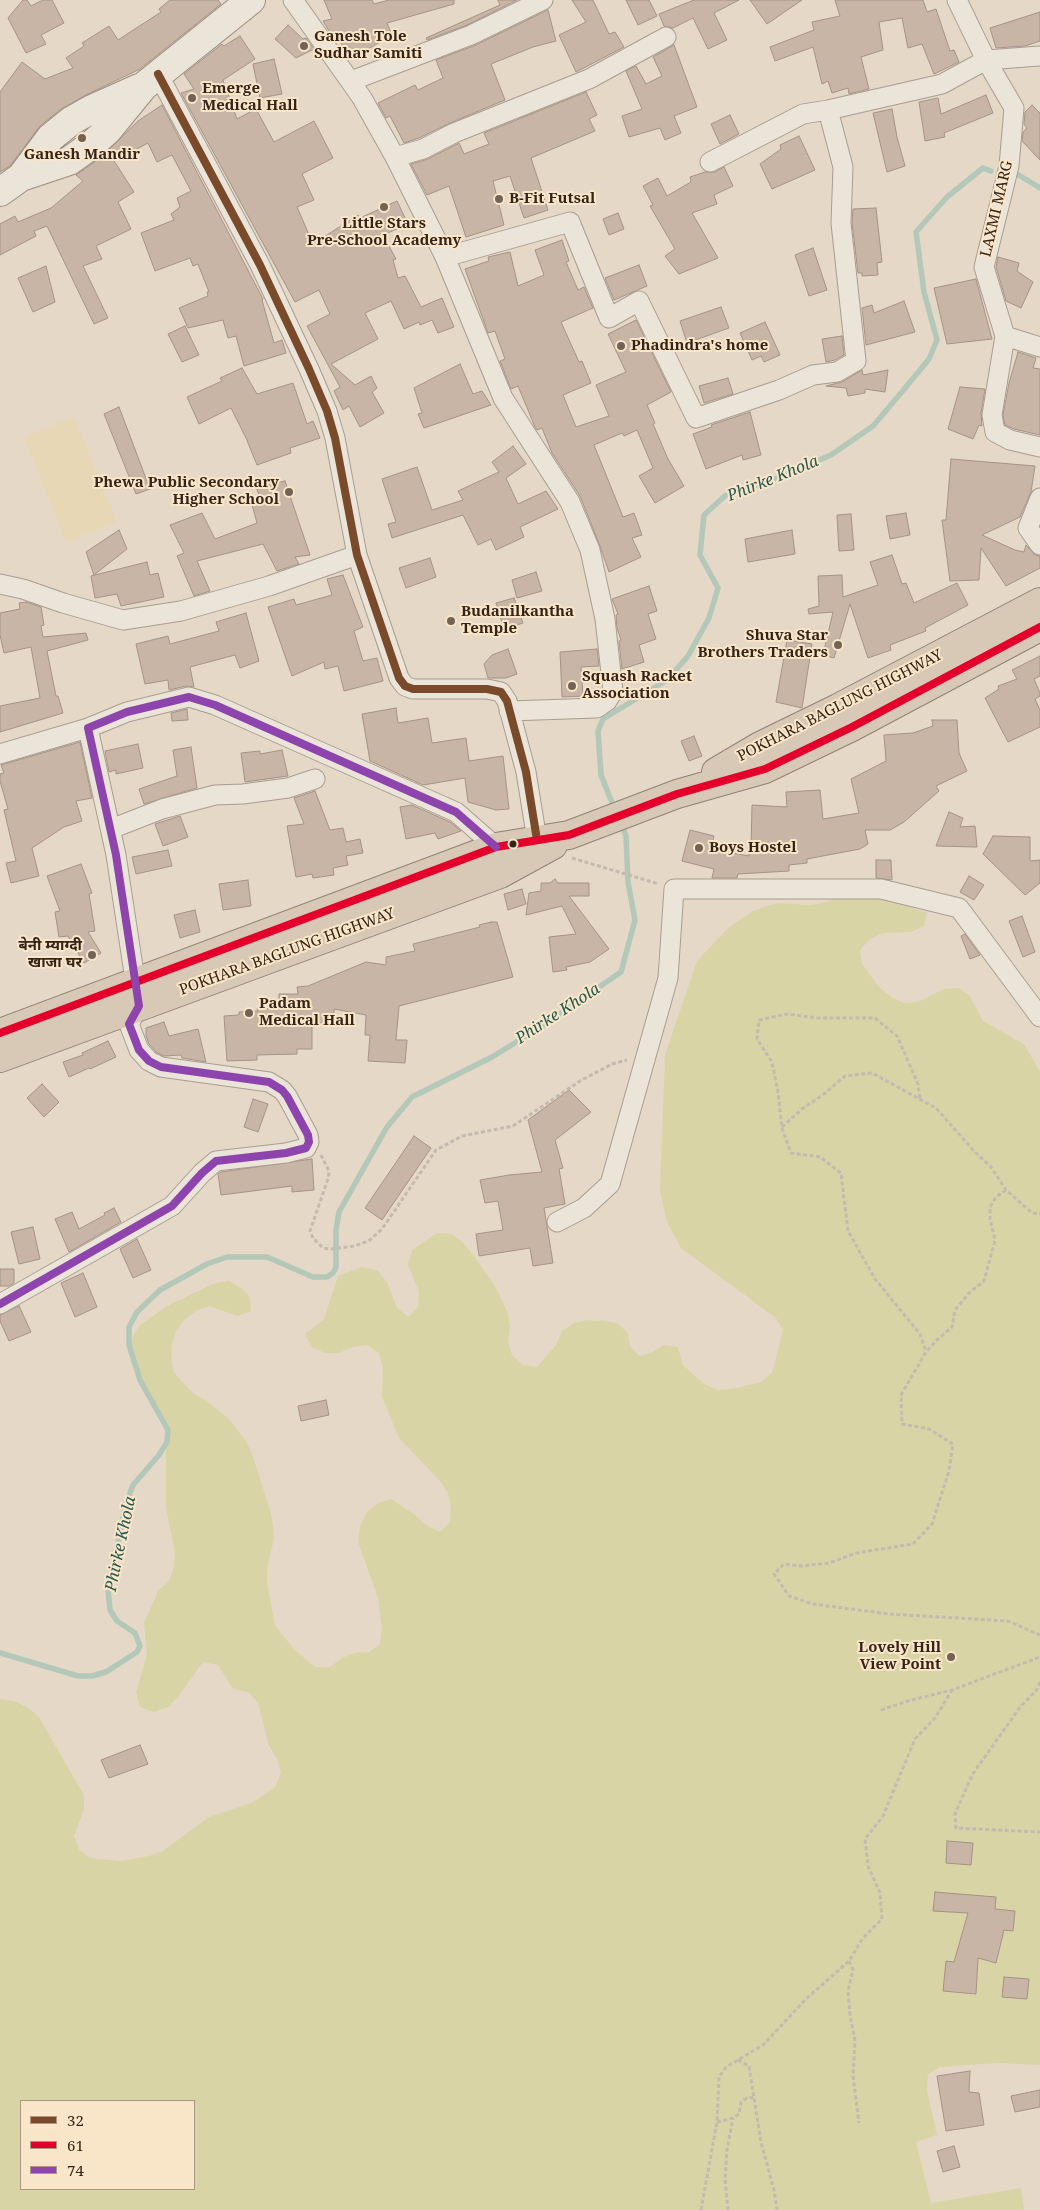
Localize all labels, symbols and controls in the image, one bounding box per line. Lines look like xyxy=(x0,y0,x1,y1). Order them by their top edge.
place label: Ganesh Tole Sudhar Samiti xyxy=(314,28,422,63)
marker: Ganesh Tole Sudhar Samiti xyxy=(298,40,310,52)
place label: Emerge Medical Hall xyxy=(202,80,298,115)
marker: Emerge Medical Hall xyxy=(186,92,198,104)
marker: Ganesh Mandir xyxy=(76,132,88,144)
place label: Ganesh Mandir xyxy=(24,146,140,164)
street label: LAXMI MARG xyxy=(977,159,1017,259)
place label: B-Fit Futsal xyxy=(509,190,595,208)
marker: B-Fit Futsal xyxy=(493,193,505,205)
marker: Little Stars Pre-School Academy xyxy=(378,201,390,213)
place label: Little Stars Pre-School Academy xyxy=(307,215,461,250)
place label: Phadindra's home xyxy=(631,337,768,355)
marker: Phadindra's home xyxy=(615,340,627,352)
water label: Phirke Khola xyxy=(725,452,821,506)
place label: Phewa Public Secondary Higher School xyxy=(94,474,279,509)
marker: Phewa Public Secondary Higher School xyxy=(283,486,295,498)
place label: Budanilkantha Temple xyxy=(461,603,574,638)
marker: Budanilkantha Temple xyxy=(445,615,457,627)
place label: Shuva Star Brothers Traders xyxy=(698,627,828,662)
marker: Shuva Star Brothers Traders xyxy=(832,639,844,651)
street label: POKHARA BAGLUNG HIGHWAY xyxy=(734,646,946,766)
place label: Squash Racket Association xyxy=(582,668,692,703)
marker: Squash Racket Association xyxy=(566,680,578,692)
unlabelled marker xyxy=(508,839,518,849)
place label: Boys Hostel xyxy=(709,839,796,857)
marker: Boys Hostel xyxy=(693,842,705,854)
street label: POKHARA BAGLUNG HIGHWAY xyxy=(177,905,397,999)
place label: बेनी म्याग्दी खाजा घर xyxy=(19,937,82,972)
marker: बेनी म्याग्दी खाजा घर xyxy=(86,949,98,961)
water label: Phirke Khola xyxy=(512,980,604,1048)
place label: Padam Medical Hall xyxy=(259,995,355,1030)
marker: Padam Medical Hall xyxy=(243,1007,255,1019)
water label: Phirke Khola xyxy=(102,1495,140,1593)
place label: Lovely Hill View Point xyxy=(858,1639,941,1674)
marker: Lovely Hill View Point xyxy=(945,1651,957,1663)
legend xyxy=(20,2100,195,2190)
text: 32 xyxy=(67,2110,84,2130)
text: 61 xyxy=(67,2135,84,2155)
text: 74 xyxy=(67,2160,84,2180)

